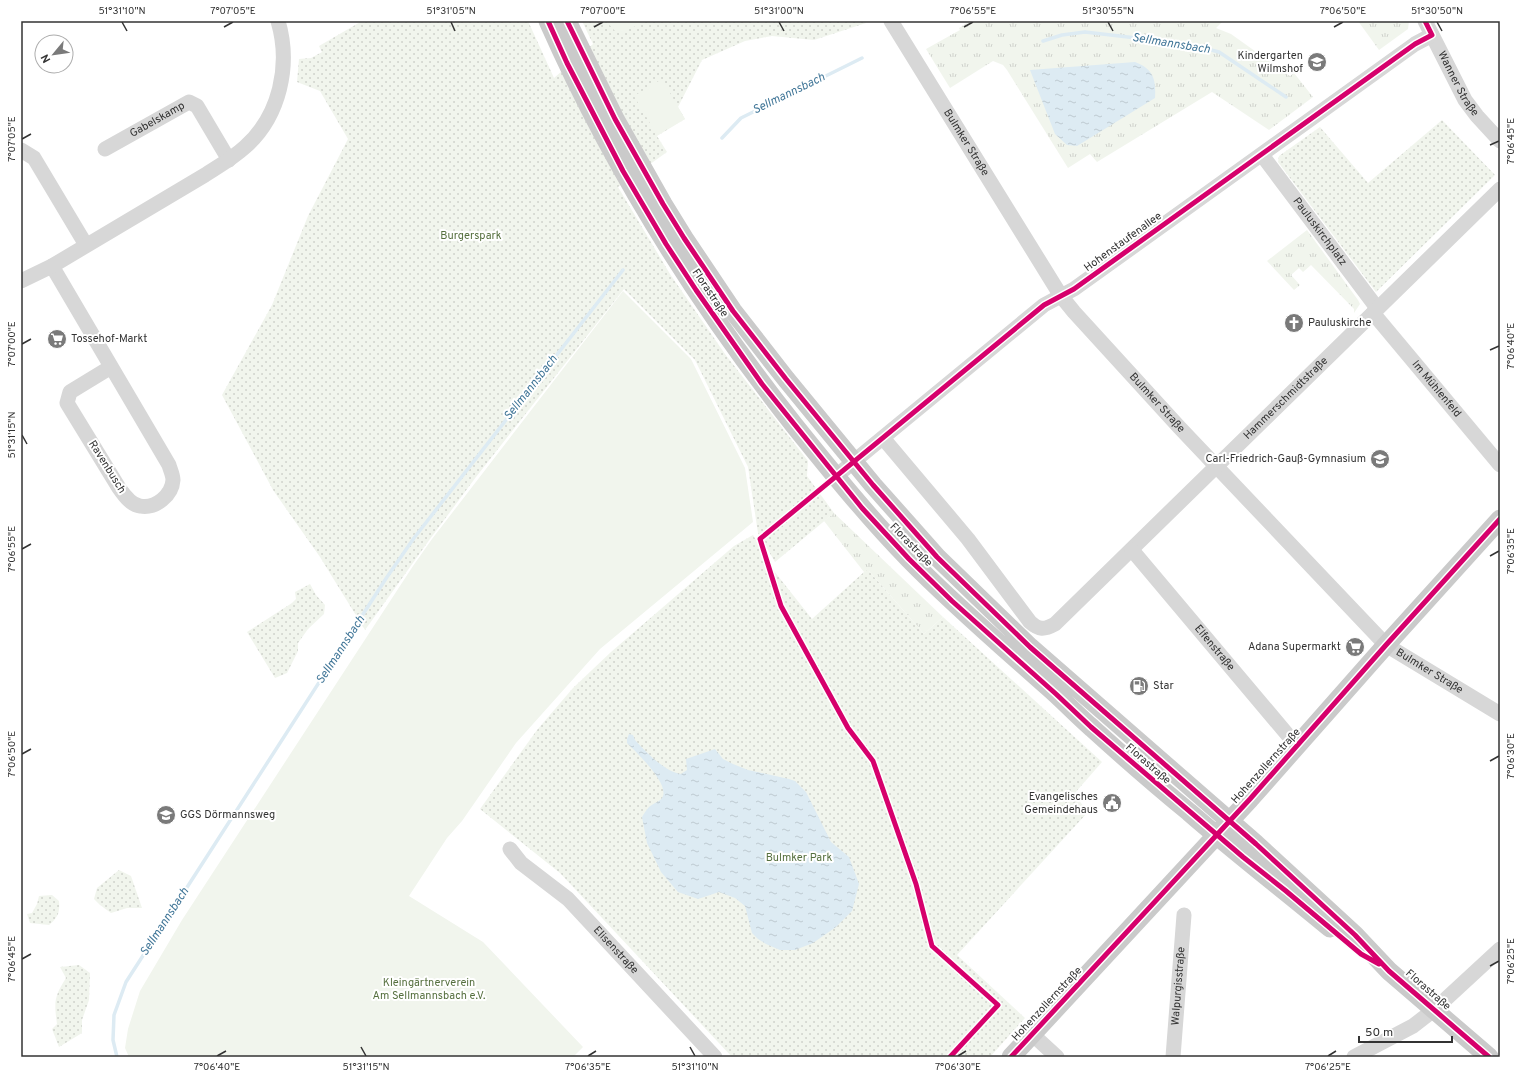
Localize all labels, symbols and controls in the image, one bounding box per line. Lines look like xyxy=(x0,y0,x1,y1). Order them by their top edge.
text: 51°31'10"N xyxy=(98,5,146,18)
text: 7°07'05"E xyxy=(210,5,256,18)
text: 51°31'05"N xyxy=(426,5,476,18)
text: 7°07'00"E xyxy=(580,5,626,18)
text: 51°31'00"N xyxy=(754,5,804,18)
text: 7°06'55"E xyxy=(950,5,996,18)
text: 51°30'55"N xyxy=(1082,5,1134,18)
text: 7°06'50"E xyxy=(1320,5,1366,18)
text: 51°30'50"N xyxy=(1411,5,1463,18)
water label: Sellmannsbach xyxy=(1131,30,1212,58)
north arrow xyxy=(34,34,74,74)
place label: Kindergarten Wilmshof xyxy=(1237,49,1303,76)
street label: Wanner Straße xyxy=(1434,49,1482,119)
school or university icon: Kindergarten Wilmshof xyxy=(1306,51,1328,73)
text: N xyxy=(38,52,54,65)
water label: Sellmannsbach xyxy=(750,69,828,118)
street label: Gabelskamp xyxy=(127,99,187,141)
street label: Bulmker Straße xyxy=(940,107,992,179)
text: 7°07'05"E xyxy=(6,116,19,162)
text: 7°06'45"E xyxy=(1505,118,1518,164)
street label: Pauluskirchplatz xyxy=(1289,195,1350,269)
street label: Hohenstaufenallee xyxy=(1081,209,1165,275)
park label: Burgerspark xyxy=(440,229,502,243)
street label: Florastraße xyxy=(689,266,731,320)
church icon: Pauluskirche xyxy=(1283,312,1305,334)
place label: Pauluskirche xyxy=(1308,316,1371,330)
text: 7°07'00"E xyxy=(6,321,19,367)
text: 7°06'40"E xyxy=(1505,323,1518,369)
supermarket icon: Tossehof-Markt xyxy=(46,328,68,350)
place label: Tossehof-Markt xyxy=(71,332,147,346)
water label: Sellmannsbach xyxy=(500,352,562,424)
street label: Hammerschmidtstraße xyxy=(1241,354,1331,443)
street label: Im Mühlenfeld xyxy=(1409,358,1464,420)
street label: Bulmker Straße xyxy=(1126,370,1188,436)
text: 51°31'15"N xyxy=(6,412,19,458)
street label: Ravenbusch xyxy=(85,438,129,496)
school or university icon: Carl-Friedrich-Gauß-Gymnasium xyxy=(1369,448,1391,470)
place label: Carl-Friedrich-Gauß-Gymnasium xyxy=(1205,452,1366,466)
street label: Florastraße xyxy=(887,520,935,570)
text: 7°06'55"E xyxy=(6,526,19,572)
text: 7°06'35"E xyxy=(1505,528,1518,574)
water label: Sellmannsbach xyxy=(313,612,369,687)
street label: Elfenstraße xyxy=(1191,622,1238,674)
supermarket icon: Adana Supermarkt xyxy=(1344,636,1366,658)
place label: Adana Supermarkt xyxy=(1248,640,1341,654)
street label: Bulmker Straße xyxy=(1393,646,1466,697)
fuel station icon: Star xyxy=(1128,675,1150,697)
place label: Star xyxy=(1153,679,1174,693)
street label: Hohenzollernstraße xyxy=(1228,725,1304,807)
text: 7°06'50"E xyxy=(6,731,19,777)
text: 7°06'30"E xyxy=(1505,733,1518,779)
street label: Florastraße xyxy=(1122,740,1174,788)
place label: Evangelisches Gemeindehaus xyxy=(1024,790,1098,817)
public building icon: Evangelisches Gemeindehaus xyxy=(1101,792,1123,814)
school or university icon: GGS Dörmannsweg xyxy=(155,804,177,826)
place label: GGS Dörmannsweg xyxy=(180,808,275,822)
park label: Bulmker Park xyxy=(766,851,833,865)
water label: Sellmannsbach xyxy=(137,884,193,959)
street label: Elisenstraße xyxy=(590,923,641,977)
text: 7°06'45"E xyxy=(6,936,19,982)
text: 7°06'25"E xyxy=(1505,938,1518,984)
street label: Walpurgisstraße xyxy=(1168,946,1189,1026)
street label: Hohenzollernstraße xyxy=(1009,964,1085,1044)
street label: Florastraße xyxy=(1402,966,1454,1014)
park label: Kleingärtnerverein Am Sellmannsbach e.V. xyxy=(373,976,485,1003)
scale bar xyxy=(1359,1018,1452,1044)
text: 50 m xyxy=(1365,1025,1393,1041)
text: 7°06'40"E xyxy=(194,1061,240,1074)
text: 51°31'15"N xyxy=(343,1061,389,1074)
text: 7°06'35"E xyxy=(565,1061,611,1074)
text: 51°31'10"N xyxy=(671,1061,719,1074)
text: 7°06'30"E xyxy=(935,1061,981,1074)
text: 7°06'25"E xyxy=(1305,1061,1351,1074)

